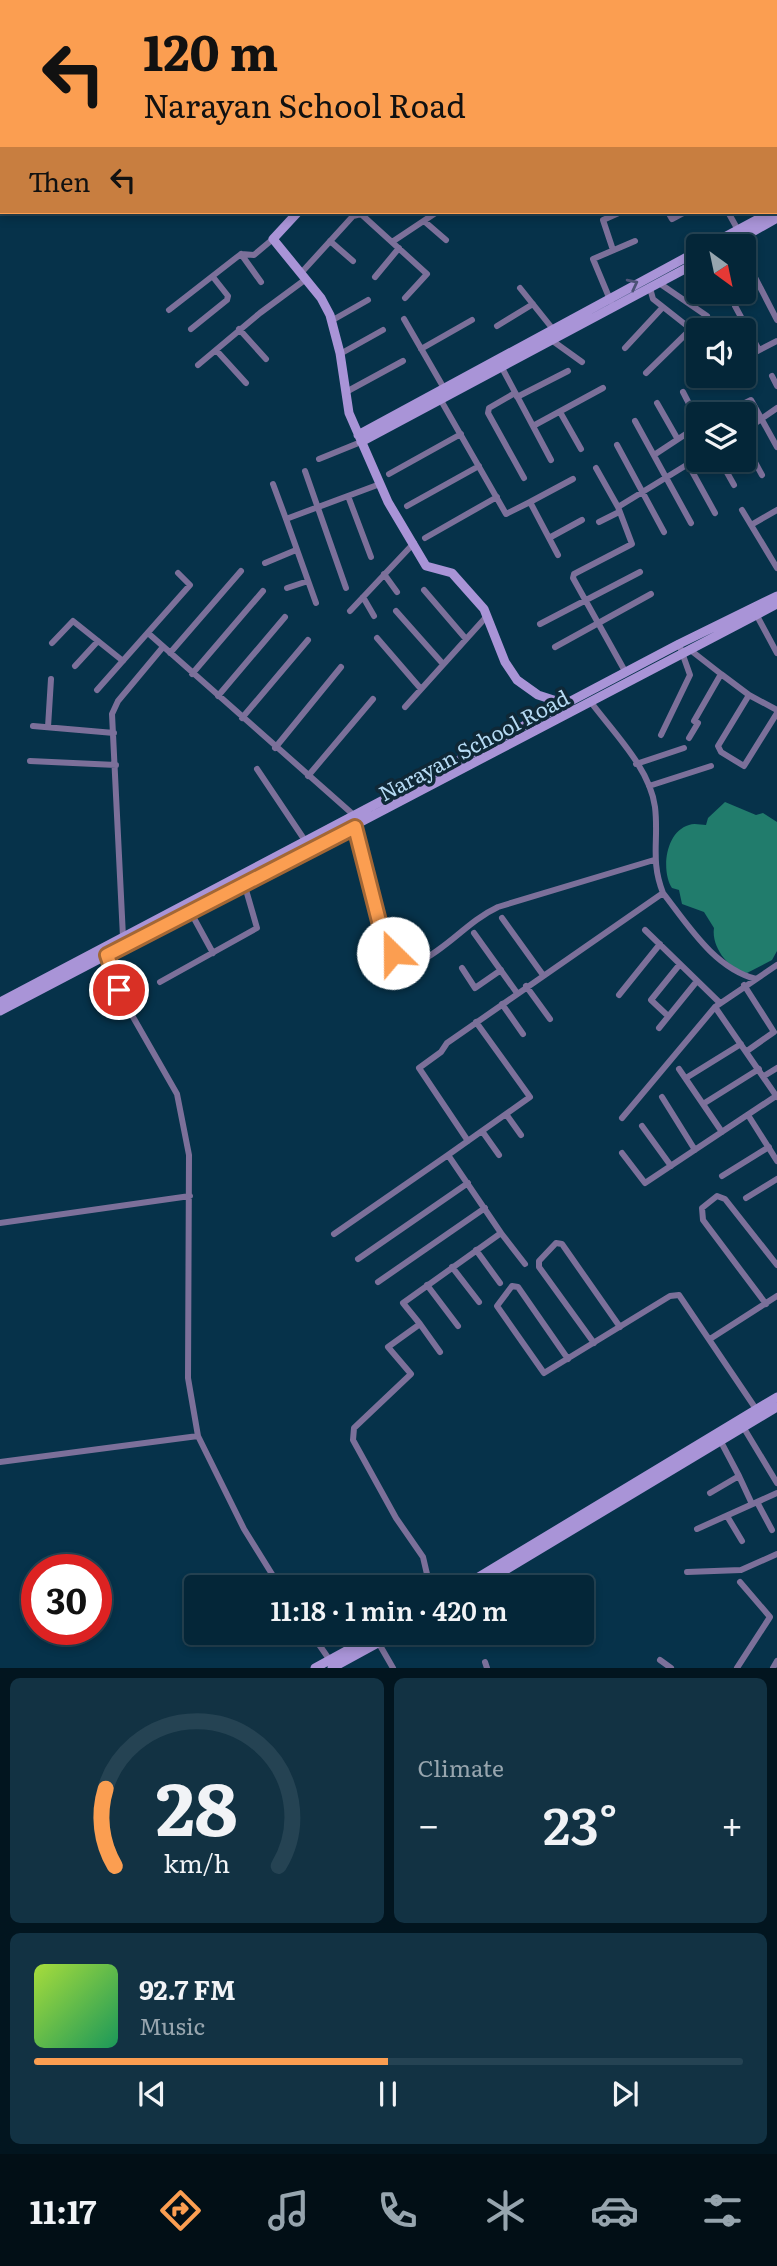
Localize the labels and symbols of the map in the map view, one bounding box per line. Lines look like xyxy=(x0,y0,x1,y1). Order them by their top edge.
north arrow xyxy=(686,234,756,304)
one-way arrow xyxy=(626,279,638,293)
street label: Narayan School Road xyxy=(372,681,574,807)
position arrow xyxy=(356,916,430,990)
pin xyxy=(89,960,149,1020)
speed limit sign: 30 xyxy=(21,1554,112,1645)

